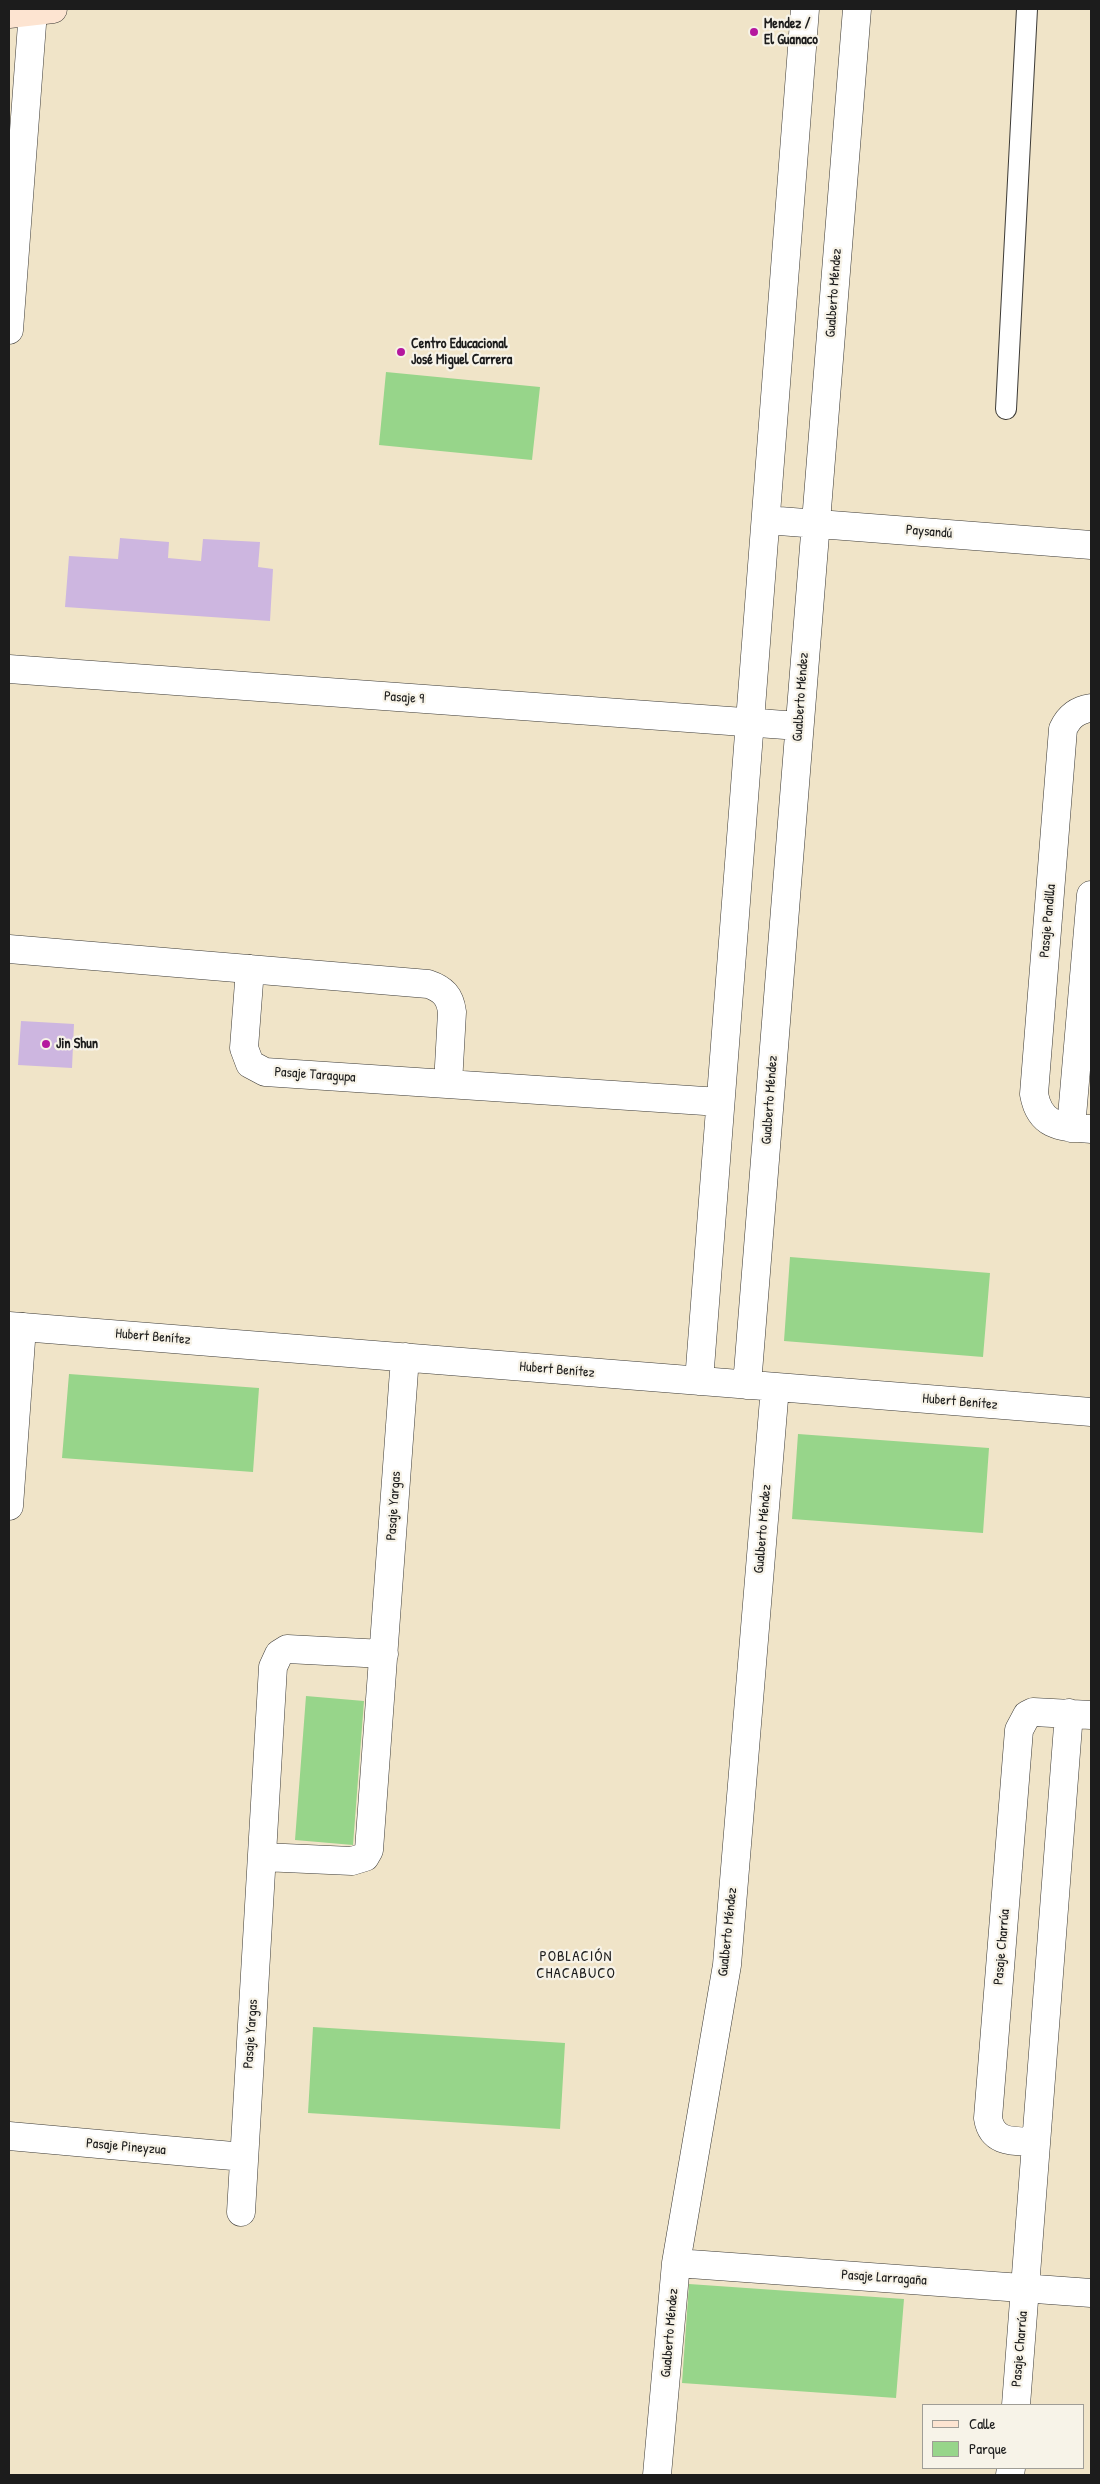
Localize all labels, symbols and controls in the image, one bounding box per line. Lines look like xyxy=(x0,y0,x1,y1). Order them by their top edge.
place label: Mendez / El Guanaco xyxy=(764,16,818,48)
marker: Mendez / El Guanaco xyxy=(748,26,760,38)
street label: Gualberto Méndez xyxy=(823,248,845,338)
place label: Centro Educacional José Miguel Carrera xyxy=(411,336,512,368)
marker: Centro Educacional José Miguel Carrera xyxy=(395,346,407,358)
street label: Paysandú xyxy=(905,522,953,542)
street label: Gualberto Méndez xyxy=(790,652,812,742)
street label: Pasaje 9 xyxy=(383,688,425,708)
street label: Pasaje Pandilla xyxy=(1036,883,1060,959)
place label: Jin Shun xyxy=(56,1036,98,1052)
marker: Jin Shun xyxy=(40,1038,52,1050)
street label: Gualberto Méndez xyxy=(759,1055,781,1145)
street label: Pasaje Taragupa xyxy=(274,1064,356,1086)
street label: Hubert Benítez xyxy=(115,1325,191,1349)
street label: Hubert Benítez xyxy=(519,1358,595,1382)
street label: Hubert Benítez xyxy=(922,1390,998,1414)
street label: Pasaje Yargas xyxy=(383,1471,405,1541)
street label: Gualberto Méndez xyxy=(751,1484,775,1574)
street label: Gualberto Méndez xyxy=(715,1887,741,1977)
street label: Pasaje Charrúa xyxy=(990,1908,1014,1986)
district label: POBLACIÓN CHACABUCO xyxy=(535,1948,617,1983)
street label: Pasaje Yargas xyxy=(240,1999,262,2069)
street label: Pasaje Pineyzua xyxy=(85,2135,167,2159)
street label: Pasaje Larragaña xyxy=(841,2267,927,2289)
street label: Gualberto Méndez xyxy=(658,2288,682,2378)
street label: Pasaje Charrúa xyxy=(1008,2310,1032,2388)
legend xyxy=(922,2404,1085,2469)
text: Calle xyxy=(969,2413,996,2434)
text: Parque xyxy=(969,2438,1007,2459)

